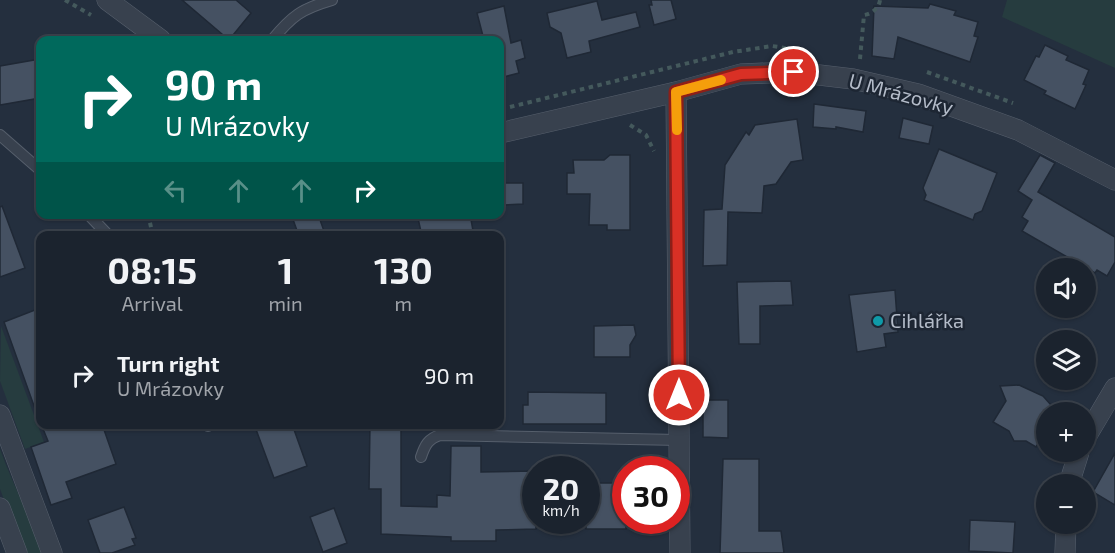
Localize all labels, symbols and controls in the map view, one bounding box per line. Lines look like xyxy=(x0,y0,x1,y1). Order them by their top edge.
pin xyxy=(768,46,819,97)
icon: arrive xyxy=(777,55,810,88)
text: 90 m xyxy=(165,58,262,108)
icon: right xyxy=(66,60,144,138)
street label: U Mrázovky xyxy=(846,68,956,119)
text: U Mrázovky xyxy=(165,109,310,141)
icon: left xyxy=(159,174,192,207)
icon: ahead xyxy=(222,174,255,207)
icon: ahead xyxy=(285,174,318,207)
icon: right xyxy=(348,174,381,207)
text: 08:15 xyxy=(107,248,197,291)
text: 1 xyxy=(278,248,293,291)
text: 130 xyxy=(374,248,433,291)
map controls xyxy=(1036,258,1096,534)
button: sound xyxy=(1036,258,1096,318)
text: Arrival xyxy=(122,291,183,315)
text: min xyxy=(269,291,303,315)
text: m xyxy=(395,291,412,315)
place label: Cihlářka xyxy=(890,308,964,332)
marker: Cihlářka xyxy=(871,314,885,328)
button: layers xyxy=(1036,330,1096,390)
text: Turn right xyxy=(117,350,219,376)
icon: right xyxy=(66,359,99,392)
text: 90 m xyxy=(424,362,474,388)
position arrow xyxy=(647,363,711,427)
text: U Mrázovky xyxy=(117,376,224,400)
button: + xyxy=(1036,402,1096,462)
speed limit sign: 30 xyxy=(612,456,690,534)
text: 20 xyxy=(543,470,579,506)
button: − xyxy=(1036,474,1096,534)
text: km/h xyxy=(542,501,580,519)

